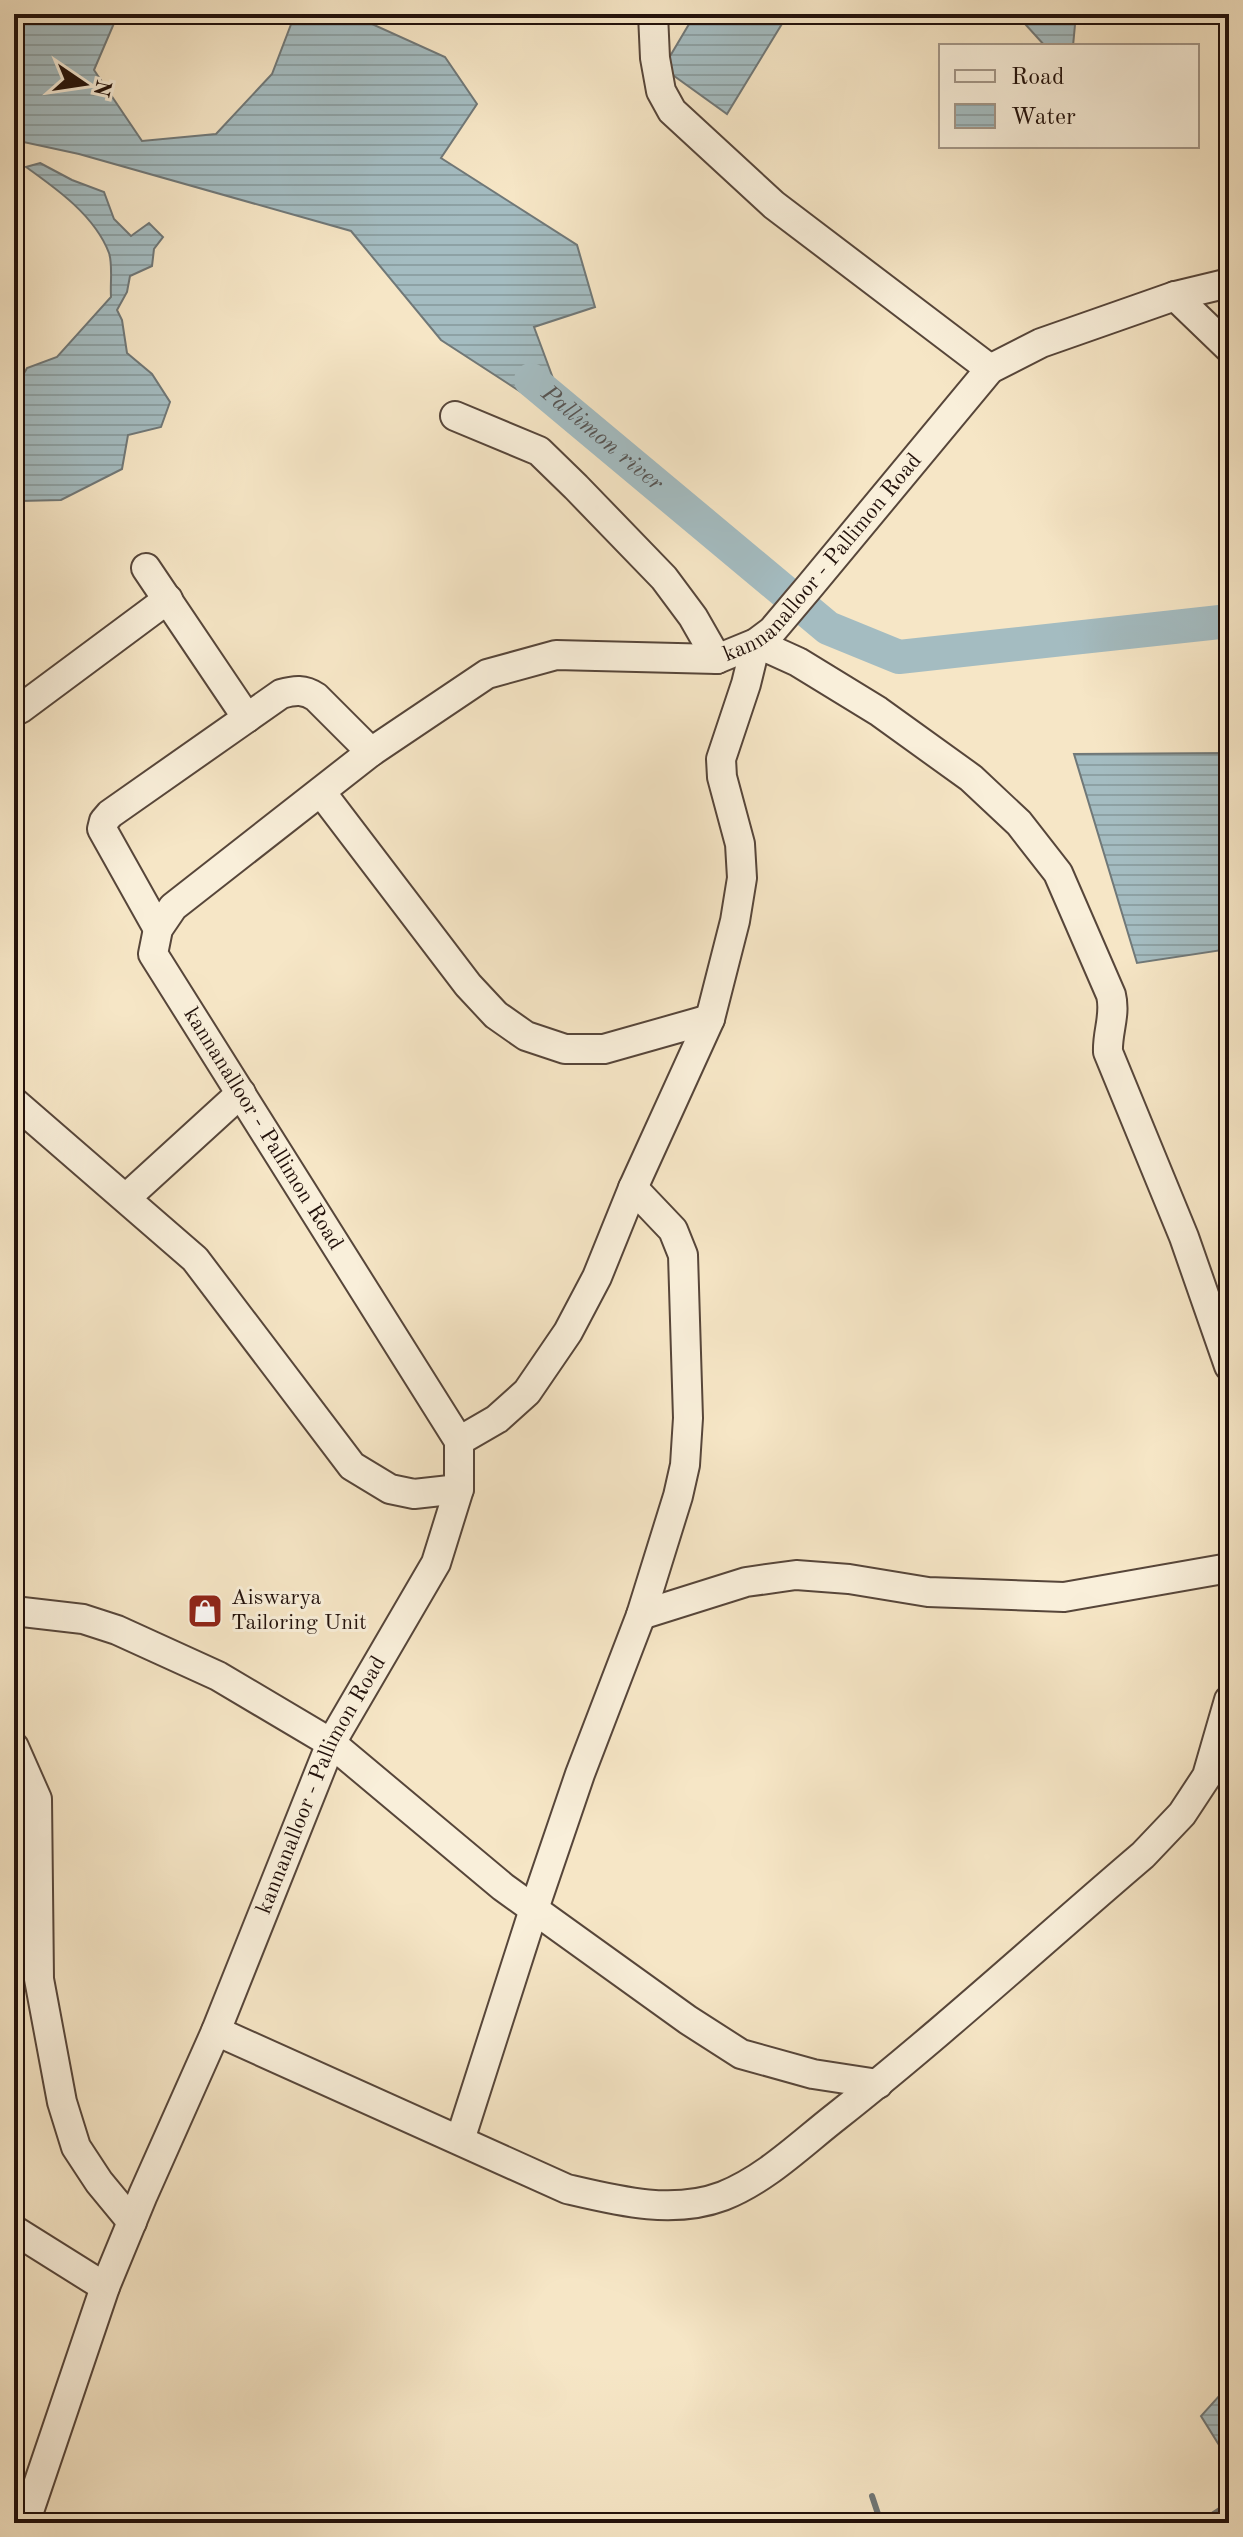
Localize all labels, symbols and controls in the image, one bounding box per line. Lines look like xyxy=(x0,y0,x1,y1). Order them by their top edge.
north arrow xyxy=(44,44,124,124)
legend xyxy=(939,44,1199,148)
text: Road xyxy=(1011,66,1064,90)
text: N xyxy=(89,77,114,99)
text: Water xyxy=(1011,106,1076,130)
water label: Pallimon river xyxy=(535,381,667,497)
street label: kannanalloor - Pallimon Road xyxy=(720,450,926,666)
street label: kannanalloor - Pallimon Road xyxy=(179,1004,347,1254)
place label: Aiswarya Tailoring Unit xyxy=(231,1587,367,1634)
shop icon: Aiswarya Tailoring Unit xyxy=(186,1592,224,1630)
street label: kannanalloor - Pallimon Road xyxy=(253,1653,390,1917)

